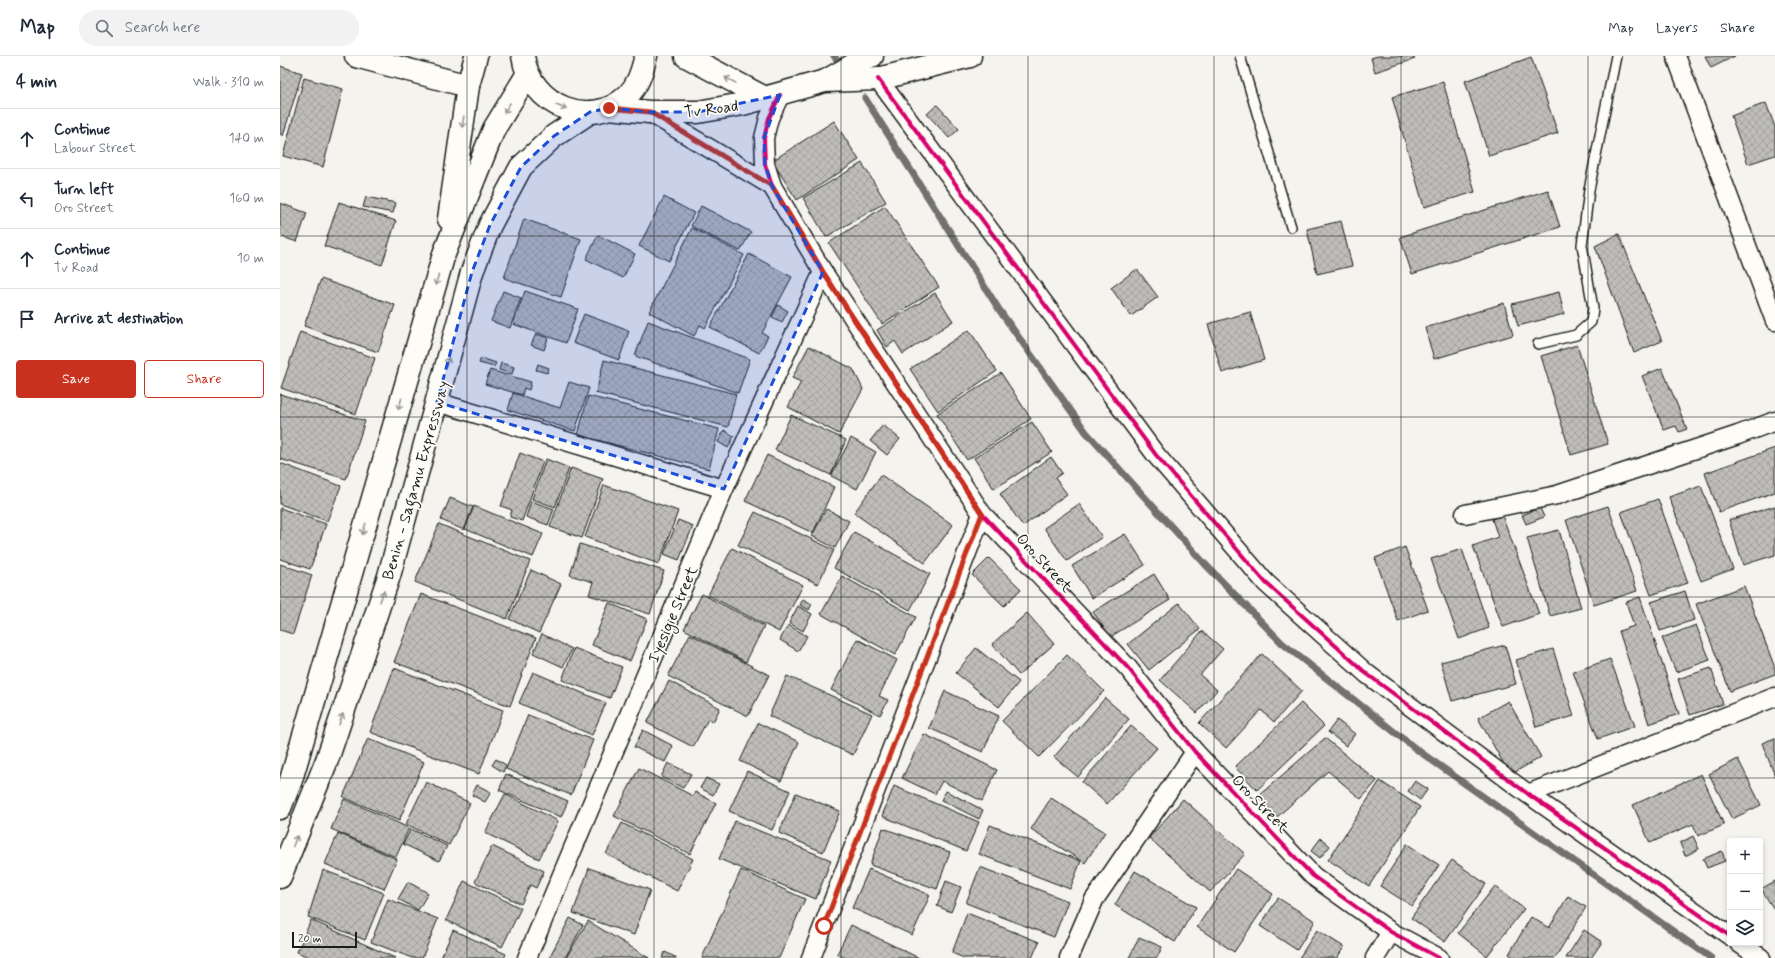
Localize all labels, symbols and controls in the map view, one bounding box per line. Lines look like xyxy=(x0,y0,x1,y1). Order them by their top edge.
search box xyxy=(79,10,359,46)
text: Map xyxy=(20,15,55,40)
icon: search xyxy=(93,17,115,39)
text: Search here xyxy=(125,18,200,38)
text: Map xyxy=(1608,19,1634,37)
text: Layers xyxy=(1656,19,1698,37)
text: Share xyxy=(1720,19,1755,37)
text: 4 min xyxy=(16,71,57,93)
text: Walk · 310 m xyxy=(193,74,264,91)
one-way arrow xyxy=(724,76,736,84)
street label: Tv Road xyxy=(683,96,739,123)
route end xyxy=(600,99,618,117)
one-way arrow xyxy=(503,102,511,113)
one-way arrow xyxy=(555,104,567,111)
one-way arrow xyxy=(459,115,467,128)
text: Continue xyxy=(54,120,110,140)
icon: ahead xyxy=(16,128,38,150)
text: 140 m xyxy=(229,130,264,147)
text: Labour Street xyxy=(54,140,136,157)
text: Turn left xyxy=(54,180,114,200)
icon: left xyxy=(16,188,38,210)
text: 160 m xyxy=(229,190,264,207)
text: Oro Street xyxy=(54,200,114,217)
text: Continue xyxy=(54,240,110,260)
icon: ahead xyxy=(16,248,38,270)
text: 10 m xyxy=(237,250,264,267)
text: Tv Road xyxy=(54,260,98,277)
one-way arrow xyxy=(433,273,440,286)
icon: arrive xyxy=(16,308,38,330)
text: Arrive at destination xyxy=(54,309,183,329)
one-way arrow xyxy=(444,357,452,370)
button: Save xyxy=(16,360,136,398)
button: Share xyxy=(144,360,264,398)
street label: Benin - Sagamu Expressway xyxy=(378,378,456,583)
one-way arrow xyxy=(396,398,403,411)
one-way arrow xyxy=(360,523,367,536)
street label: Oro Street xyxy=(1011,529,1077,598)
street label: Iyesigie Street xyxy=(644,562,704,667)
one-way arrow xyxy=(379,589,386,602)
one-way arrow xyxy=(338,713,345,726)
street label: Oro Street xyxy=(1227,770,1293,838)
one-way arrow xyxy=(291,835,299,847)
map controls xyxy=(1727,838,1763,946)
button: + xyxy=(1727,838,1763,874)
button: − xyxy=(1727,874,1763,910)
button: layers xyxy=(1727,910,1763,946)
route start xyxy=(815,917,833,935)
scale bar xyxy=(292,930,357,949)
text: 20 m xyxy=(298,932,321,946)

